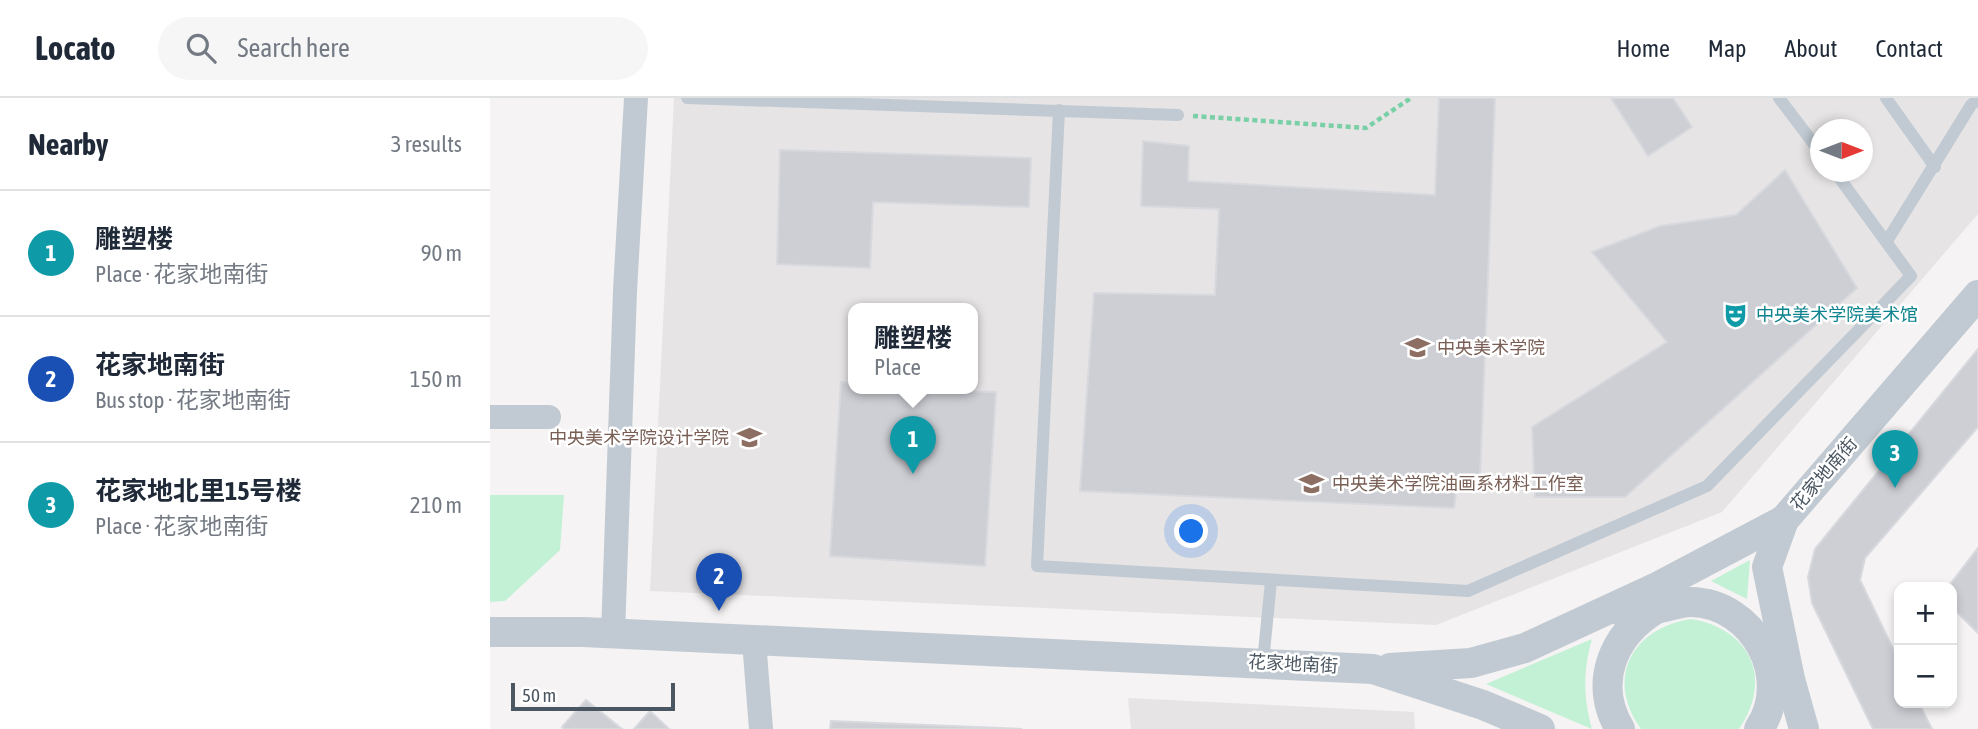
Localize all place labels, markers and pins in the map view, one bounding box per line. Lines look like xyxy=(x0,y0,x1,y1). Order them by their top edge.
theatre icon: 中央美术学院美术馆 xyxy=(1722,301,1750,329)
place label: 中央美术学院美术馆 xyxy=(1756,304,1918,325)
school or university icon: 中央美术学院 xyxy=(1403,334,1431,362)
place label: 中央美术学院 xyxy=(1437,337,1545,358)
pin: 1 xyxy=(890,416,936,474)
school or university icon: 中央美术学院设计学院 xyxy=(735,424,763,452)
place label: 中央美术学院设计学院 xyxy=(549,427,729,448)
pin: 3 xyxy=(1872,430,1918,488)
school or university icon: 中央美术学院油画系材料工作室 xyxy=(1298,470,1326,498)
place label: 中央美术学院油画系材料工作室 xyxy=(1332,473,1584,494)
pin: 2 xyxy=(696,553,742,611)

